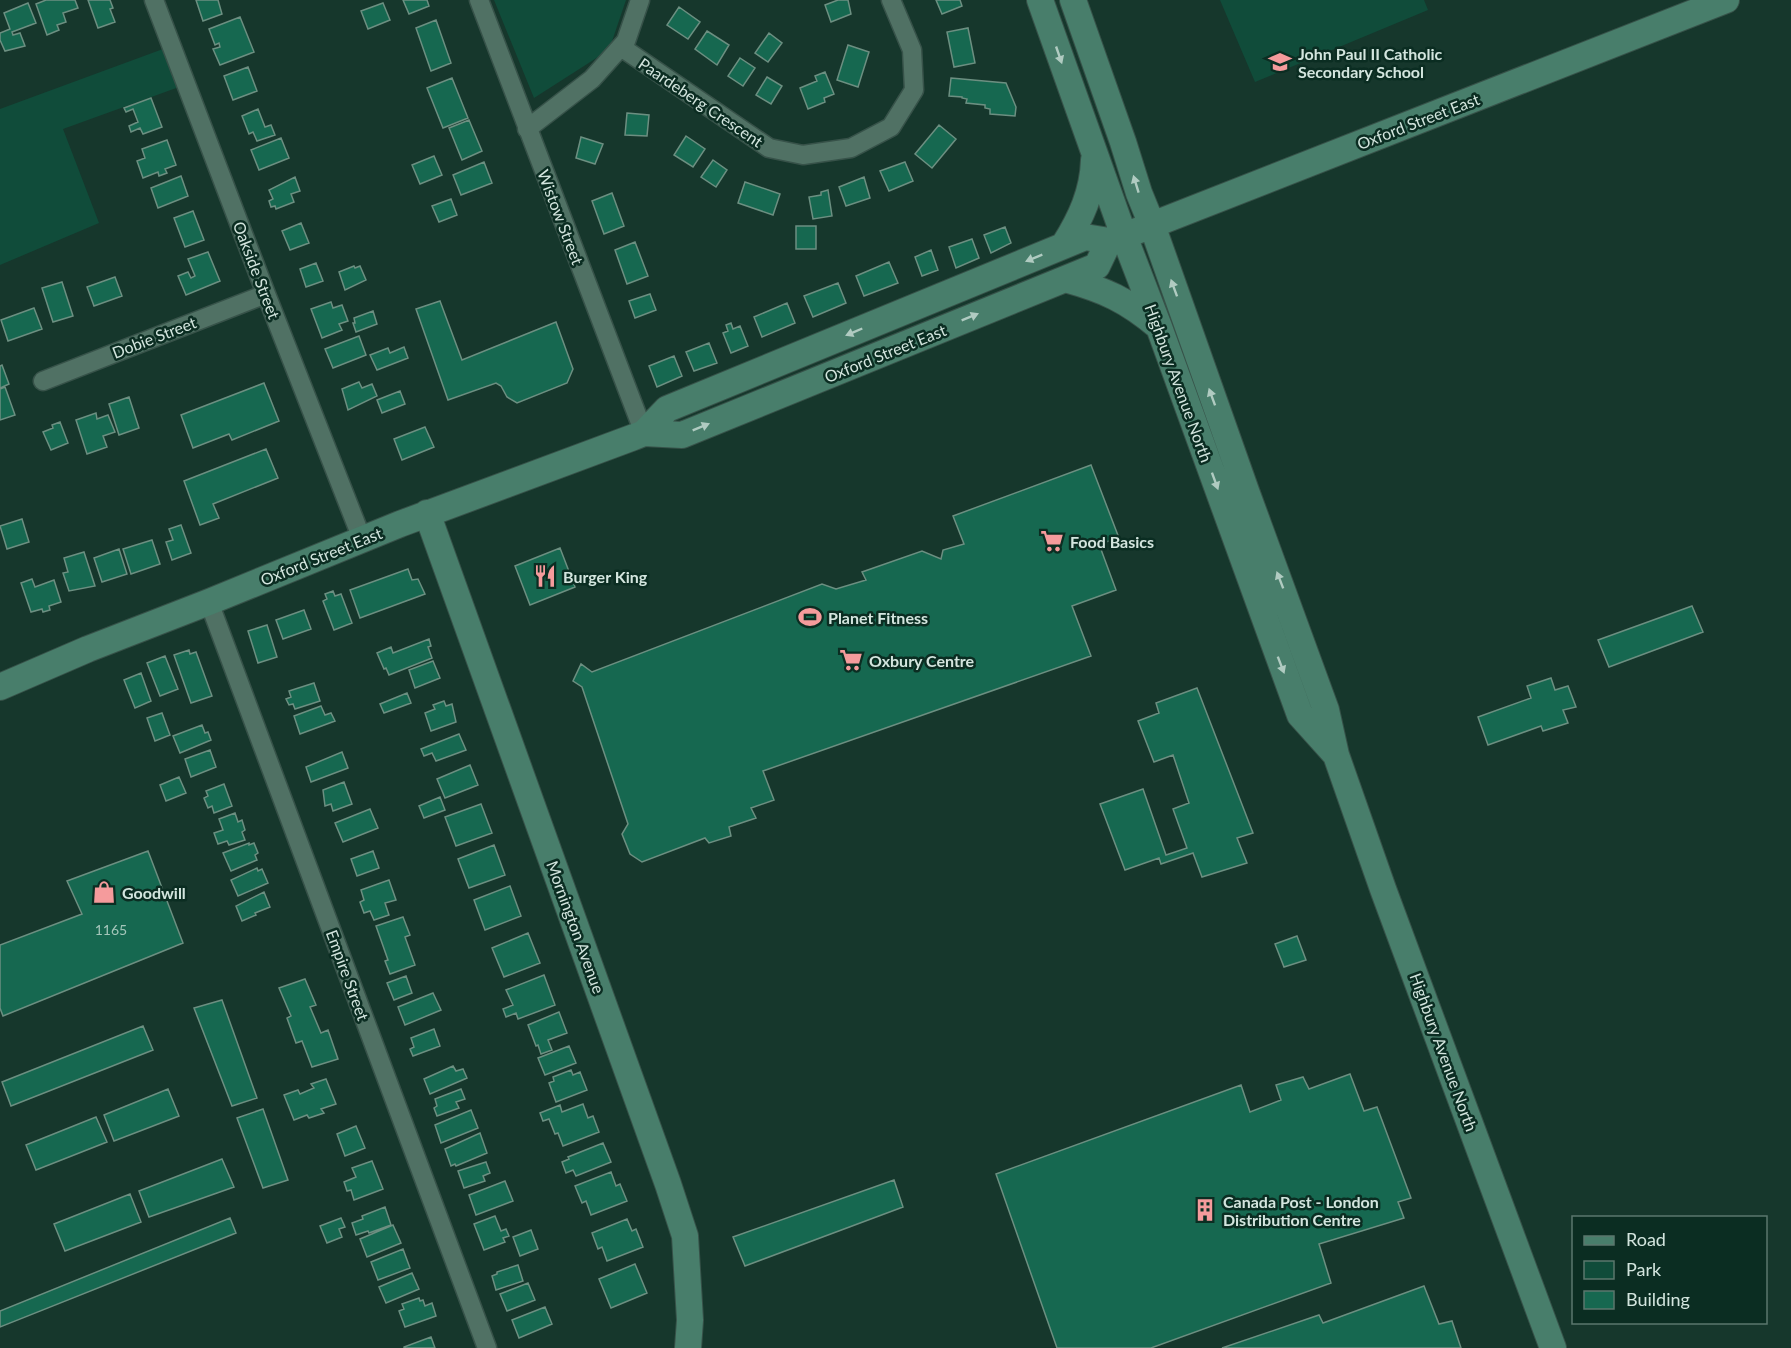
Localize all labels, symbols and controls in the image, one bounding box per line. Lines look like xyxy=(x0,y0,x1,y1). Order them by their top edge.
place label: John Paul II Catholic Secondary School xyxy=(1298,44,1443,81)
one-way arrow xyxy=(1055,46,1065,64)
school or university icon: John Paul II Catholic Secondary School xyxy=(1267,49,1293,75)
street label: Paardeberg Crescent xyxy=(635,53,767,151)
street label: Oxford Street East xyxy=(1354,89,1482,153)
street label: Wistow Street xyxy=(534,167,588,268)
one-way arrow xyxy=(1131,175,1140,193)
street label: Oakside Street xyxy=(230,218,284,322)
one-way arrow xyxy=(1025,254,1043,263)
one-way arrow xyxy=(1168,279,1178,297)
street label: Highbury Avenue North xyxy=(1142,301,1216,465)
street label: Dobie Street xyxy=(109,312,199,362)
one-way arrow xyxy=(962,312,980,322)
street label: Oxford Street East xyxy=(821,320,949,386)
one-way arrow xyxy=(845,328,863,337)
one-way arrow xyxy=(1207,388,1217,406)
one-way arrow xyxy=(692,422,710,432)
one-way arrow xyxy=(1211,472,1221,490)
street label: Oxford Street East xyxy=(257,523,385,589)
supermarket icon: Food Basics xyxy=(1039,528,1065,554)
place label: Food Basics xyxy=(1070,532,1154,551)
restaurant icon: Burger King xyxy=(532,563,558,589)
place label: Burger King xyxy=(563,567,648,586)
one-way arrow xyxy=(1274,571,1284,589)
sports icon: Planet Fitness xyxy=(797,604,823,630)
place label: Planet Fitness xyxy=(828,608,928,627)
supermarket icon: Oxbury Centre xyxy=(838,647,864,673)
place label: Oxbury Centre xyxy=(869,651,975,670)
one-way arrow xyxy=(1276,656,1286,674)
street label: Mornington Avenue xyxy=(543,858,609,996)
shop icon: Goodwill xyxy=(91,879,117,905)
place label: Goodwill xyxy=(122,883,186,902)
house number: 1165 xyxy=(95,921,127,938)
street label: Empire Street xyxy=(323,927,373,1023)
street label: Highbury Avenue North xyxy=(1407,970,1481,1134)
place label: Canada Post - London Distribution Centre xyxy=(1223,1192,1379,1229)
building icon: Canada Post - London Distribution Centre xyxy=(1192,1197,1218,1223)
legend xyxy=(1572,1216,1767,1324)
text: Road xyxy=(1626,1228,1666,1250)
text: Park xyxy=(1626,1258,1662,1280)
text: Building xyxy=(1626,1288,1690,1310)

